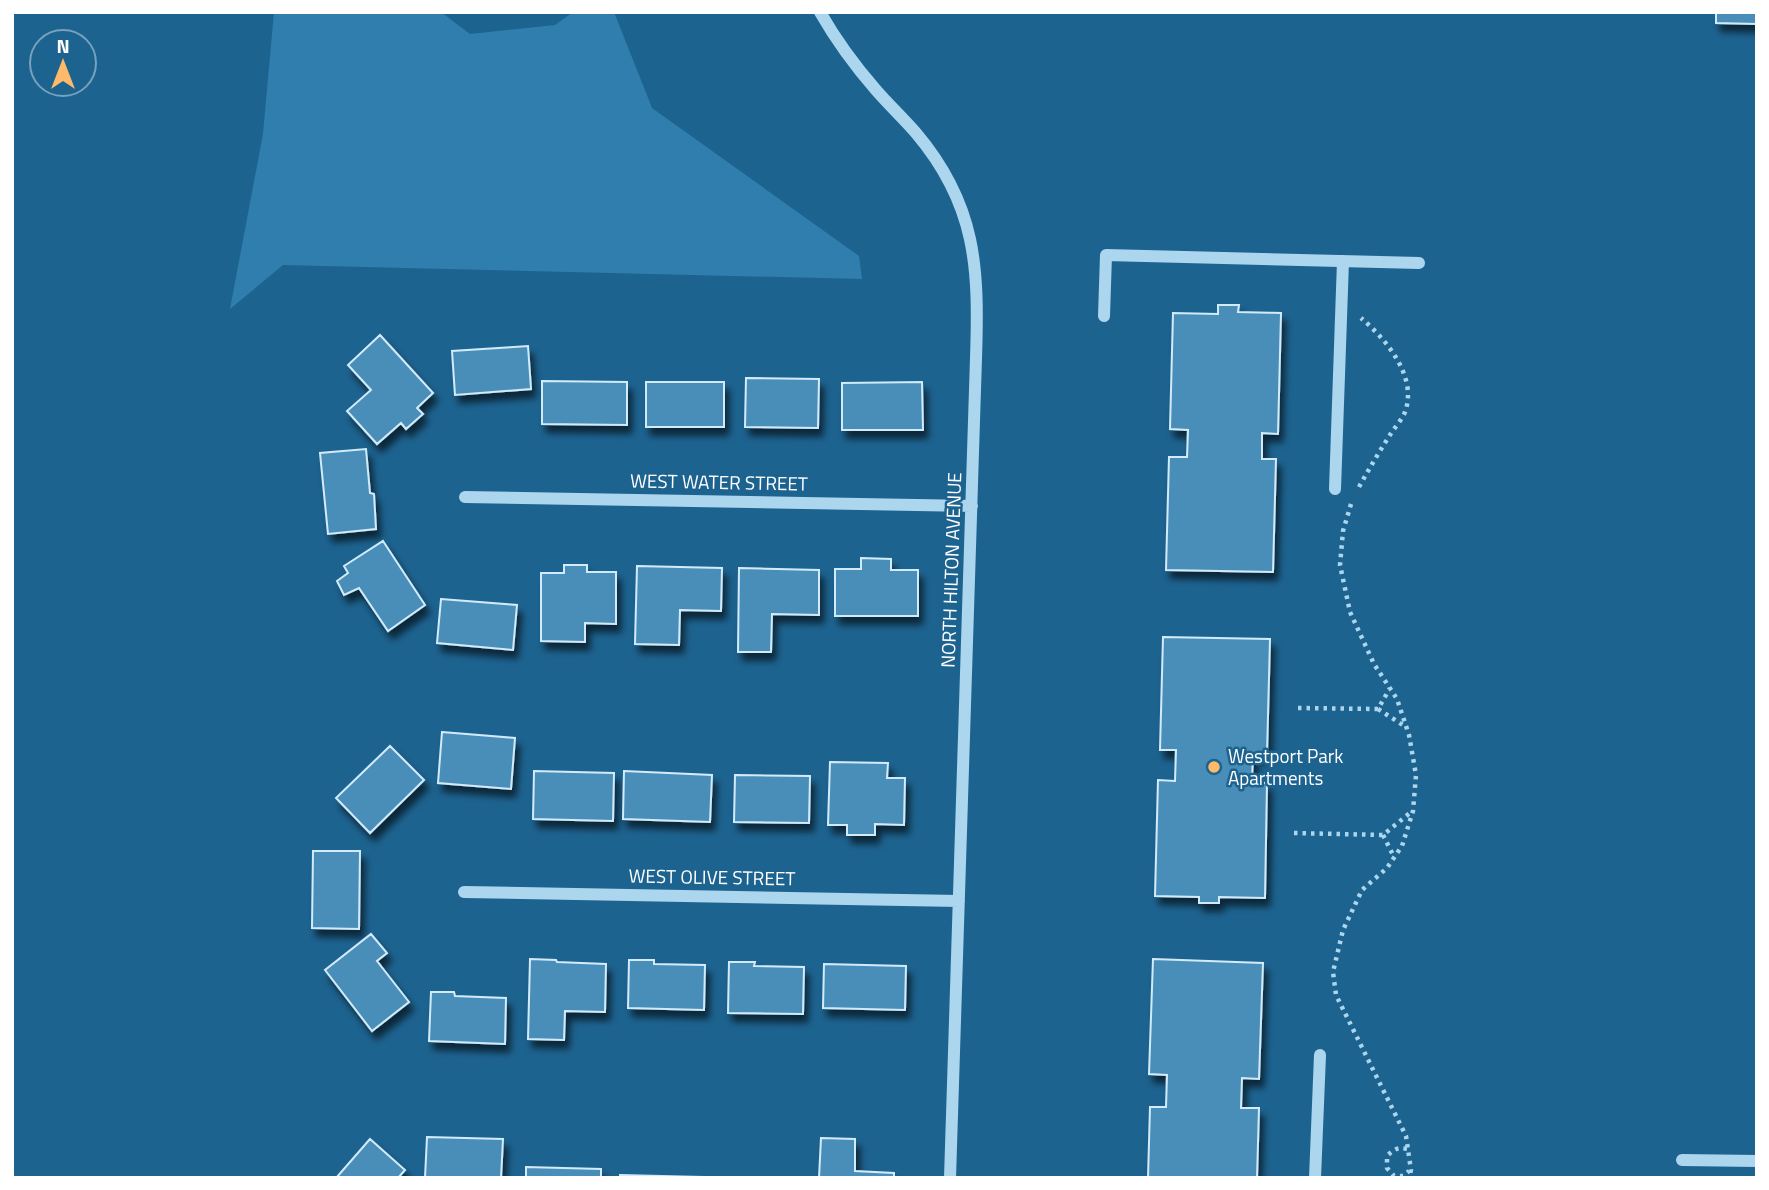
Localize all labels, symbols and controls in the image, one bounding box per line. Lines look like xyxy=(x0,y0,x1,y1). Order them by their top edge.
north arrow xyxy=(28,28,98,98)
text: N xyxy=(56,31,70,60)
street label: WEST WATER STREET xyxy=(630,465,808,498)
street label: NORTH HILTON AVENUE xyxy=(933,472,968,668)
place label: Westport Park Apartments xyxy=(1228,741,1343,792)
marker: Westport Park Apartments xyxy=(1206,759,1222,775)
street label: WEST OLIVE STREET xyxy=(628,861,796,892)

